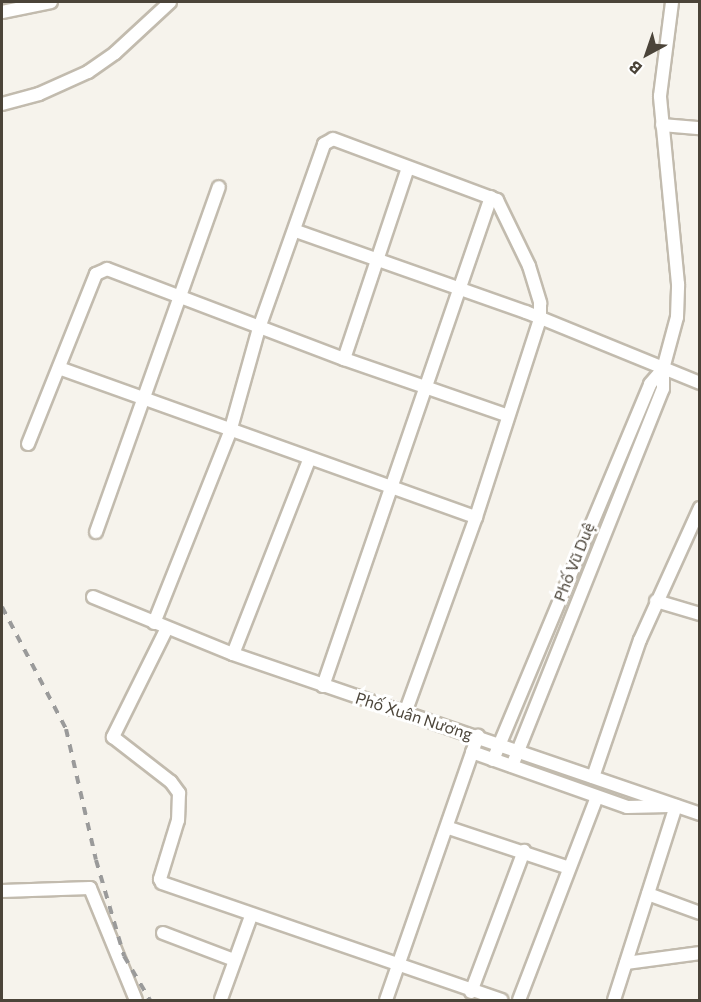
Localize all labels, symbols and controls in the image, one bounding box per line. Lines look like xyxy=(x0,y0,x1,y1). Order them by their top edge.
north arrow xyxy=(617,24,677,84)
text: B xyxy=(625,57,645,79)
street label: Phố Vũ Duệ xyxy=(550,520,598,604)
street label: Phố Xuân Nương xyxy=(353,688,475,744)

